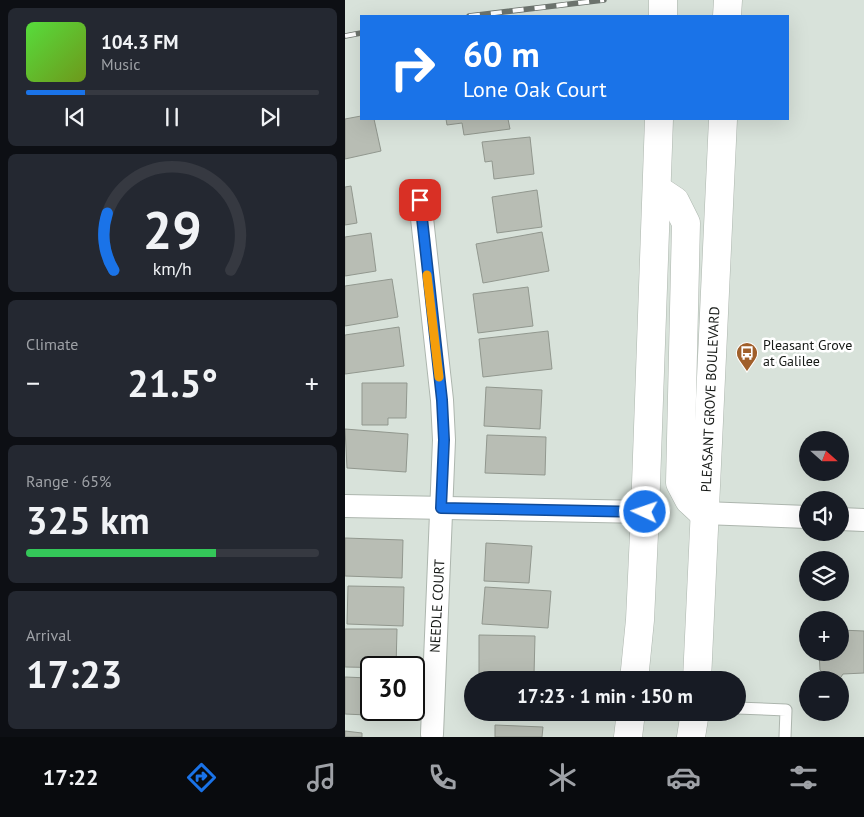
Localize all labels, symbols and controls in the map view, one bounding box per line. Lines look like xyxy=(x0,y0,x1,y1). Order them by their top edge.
text: 104.3 FM xyxy=(101,30,178,54)
text: 60 m xyxy=(463,31,540,77)
icon: right xyxy=(380,35,445,100)
text: Music xyxy=(101,54,141,74)
text: Lone Oak Court xyxy=(463,75,607,103)
icon: previous xyxy=(61,103,89,131)
icon: pause xyxy=(158,103,186,131)
icon: next xyxy=(256,103,284,131)
pin xyxy=(399,179,441,221)
icon: arrive xyxy=(406,186,434,214)
text: 29 xyxy=(143,196,202,263)
text: km/h xyxy=(153,257,192,280)
street label: PLEASANT GROVE BOULEVARD xyxy=(697,306,723,493)
text: Climate xyxy=(26,334,78,354)
place label: Pleasant Grove at Galilee xyxy=(763,336,852,370)
bus stop icon: Pleasant Grove at Galilee xyxy=(735,341,759,372)
text: 21.5° xyxy=(127,358,218,407)
text: − xyxy=(26,364,40,401)
text: + xyxy=(305,364,319,401)
north arrow xyxy=(799,431,849,481)
map controls xyxy=(799,431,849,721)
text: Range · 65% xyxy=(26,471,111,491)
position arrow xyxy=(618,485,670,537)
button: sound xyxy=(799,491,849,541)
text: 325 km xyxy=(26,495,150,544)
button: layers xyxy=(799,551,849,601)
street label: NEEDLE COURT xyxy=(426,559,448,653)
button: + xyxy=(799,611,849,661)
text: Arrival xyxy=(26,625,71,645)
text: 17:23 xyxy=(26,649,122,698)
speed limit sign: 30 xyxy=(360,656,425,721)
button: − xyxy=(799,671,849,721)
text: 17:23 · 1 min · 150 m xyxy=(517,684,693,708)
icon: directions xyxy=(184,760,219,795)
icon: music xyxy=(304,760,339,795)
icon: phone xyxy=(425,760,460,795)
icon: climate xyxy=(545,760,580,795)
icon: car xyxy=(666,760,701,795)
icon: filters xyxy=(786,760,821,795)
text: 17:22 xyxy=(43,763,99,791)

